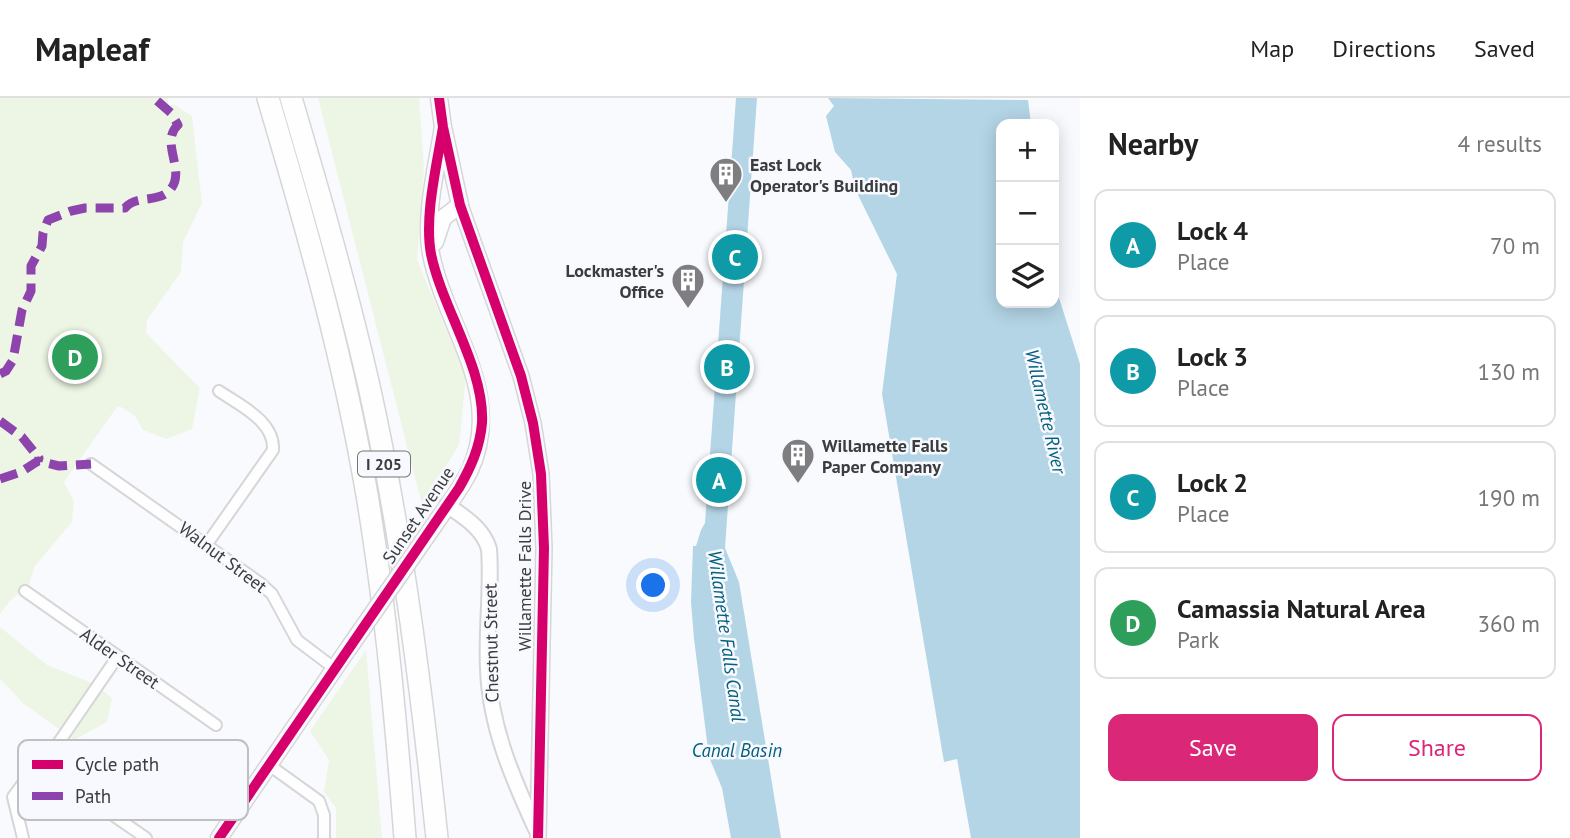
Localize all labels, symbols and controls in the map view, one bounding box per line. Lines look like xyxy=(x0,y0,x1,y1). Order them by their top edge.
text: Mapleaf xyxy=(35,27,149,70)
text: Map xyxy=(1250,33,1294,64)
text: Directions xyxy=(1332,33,1436,64)
text: Saved xyxy=(1474,33,1535,64)
map controls xyxy=(996,119,1059,308)
button: + xyxy=(996,119,1059,182)
text: Nearby xyxy=(1108,124,1198,163)
text: 4 results xyxy=(1458,129,1542,158)
place label: East Lock Operator's Building xyxy=(750,153,898,197)
building icon: East Lock Operator's Building xyxy=(707,155,745,204)
button: − xyxy=(996,182,1059,245)
text: Lock 4 xyxy=(1177,214,1248,247)
pin: C xyxy=(712,231,758,283)
text: A xyxy=(1126,231,1140,260)
text: 70 m xyxy=(1490,231,1540,260)
button: layers xyxy=(996,245,1059,308)
text: Place xyxy=(1177,247,1230,276)
place label: Lockmaster's Office xyxy=(566,259,664,303)
building icon: Lockmaster's Office xyxy=(669,261,707,310)
pin: D xyxy=(52,331,98,383)
text: Lock 3 xyxy=(1177,340,1248,373)
pin: B xyxy=(704,341,750,393)
water label: Willamette River xyxy=(1020,346,1072,477)
text: B xyxy=(1126,357,1140,386)
text: 130 m xyxy=(1478,357,1540,386)
text: Place xyxy=(1177,373,1230,402)
place label: Willamette Falls Paper Company xyxy=(822,434,948,478)
building icon: Willamette Falls Paper Company xyxy=(779,436,817,485)
road number: I 205 xyxy=(358,452,410,476)
pin: A xyxy=(696,454,742,506)
street label: Sunset Avenue xyxy=(377,462,459,568)
text: Lock 2 xyxy=(1177,466,1248,499)
street label: Willamette Falls Drive xyxy=(513,481,536,651)
text: C xyxy=(1127,483,1139,512)
text: 190 m xyxy=(1478,483,1540,512)
text: Place xyxy=(1177,499,1230,528)
street label: Walnut Street xyxy=(174,516,272,598)
water label: Willamette Falls Canal xyxy=(703,549,751,723)
your location xyxy=(636,568,670,602)
street label: Chestnut Street xyxy=(478,583,504,703)
text: Camassia Natural Area xyxy=(1177,592,1426,625)
text: D xyxy=(1126,609,1140,638)
text: 360 m xyxy=(1478,609,1540,638)
street label: Alder Street xyxy=(76,622,164,694)
text: Park xyxy=(1177,625,1219,654)
button: Save xyxy=(1108,714,1318,781)
button: Share xyxy=(1332,714,1542,781)
water label: Canal Basin xyxy=(692,738,782,762)
legend xyxy=(18,740,248,820)
text: Cycle path xyxy=(75,752,159,776)
text: Path xyxy=(75,784,111,808)

